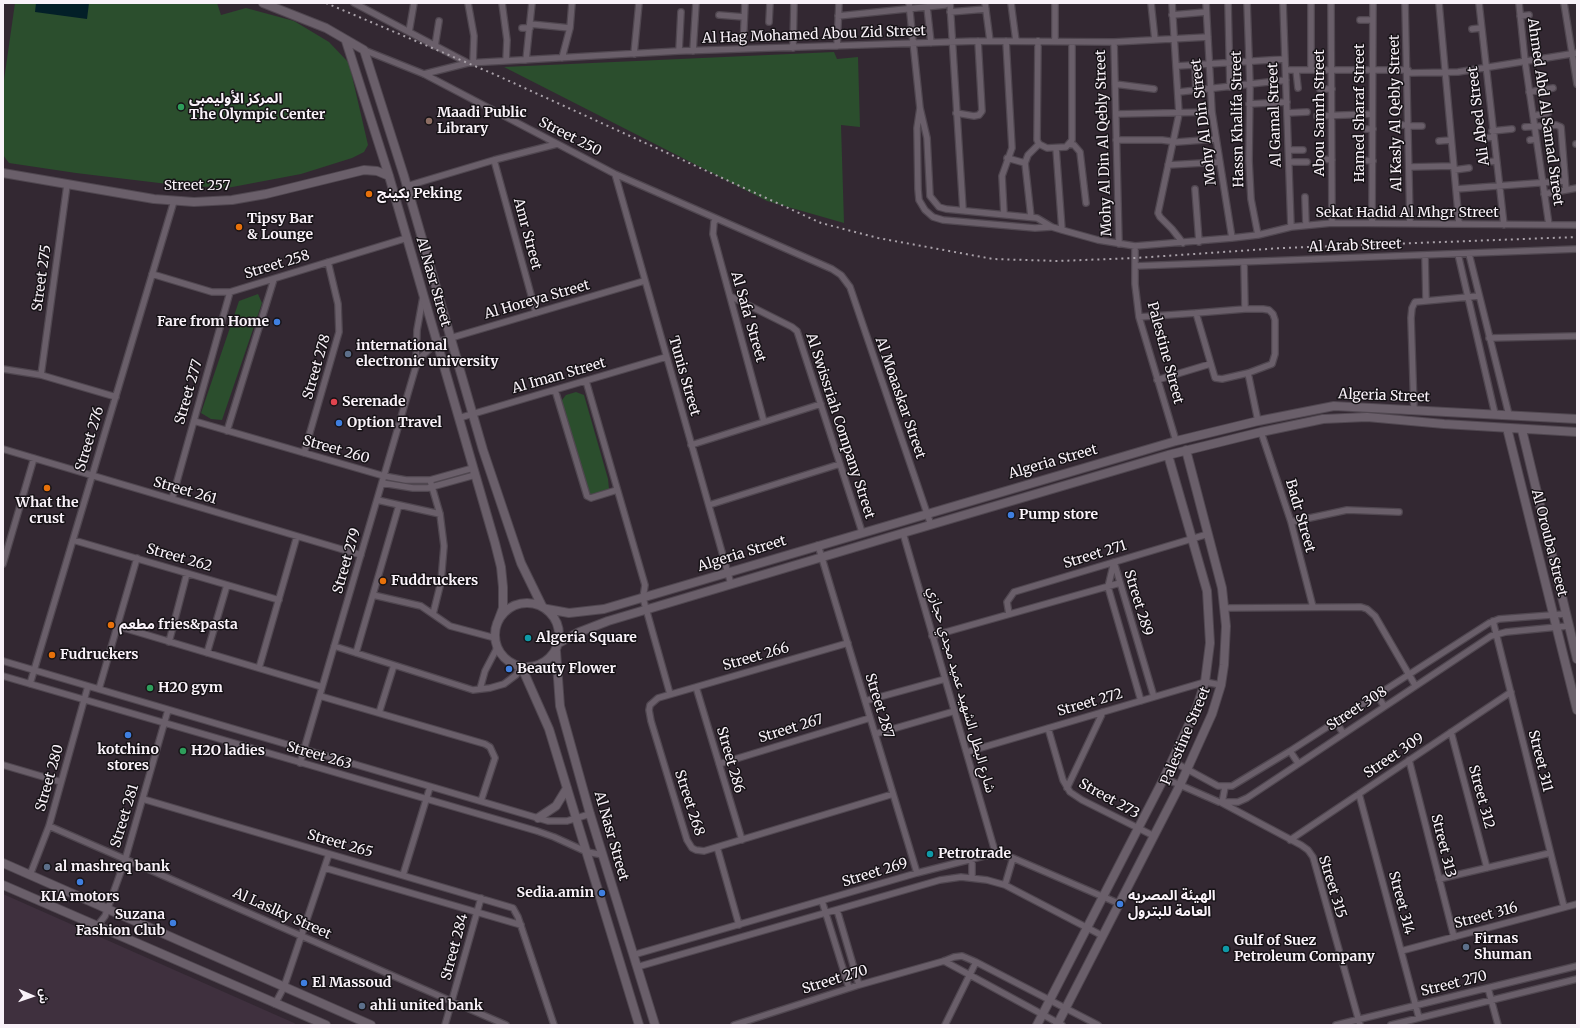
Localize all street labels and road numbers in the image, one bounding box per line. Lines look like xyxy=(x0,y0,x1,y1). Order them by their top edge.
street label: Ahmed Abd Al Samad Street xyxy=(1523,17,1567,207)
street label: Al Hag Mohamed Abou Zid Street xyxy=(702,23,926,47)
street label: Al Kasly Al Qebly Street xyxy=(1386,34,1406,192)
street label: Hamed Sharaf Street xyxy=(1352,43,1368,183)
street label: Mohy Al Din Al Qebly Street xyxy=(1092,49,1116,237)
street label: Abou Samrh Street xyxy=(1312,49,1328,177)
street label: Hassn Khalifa Street xyxy=(1228,50,1248,188)
street label: Mohy Al Din Street xyxy=(1188,58,1220,186)
street label: Al Gamal Street xyxy=(1265,62,1285,168)
street label: Ali Abed Street xyxy=(1465,65,1493,167)
street label: Street 250 xyxy=(536,114,604,160)
street label: Street 257 xyxy=(164,178,230,194)
street label: Amr Street xyxy=(509,196,545,272)
street label: Sekat Hadid Al Mhgr Street xyxy=(1315,205,1499,221)
street label: Al Nasr Street xyxy=(412,235,454,329)
street label: Al Arab Street xyxy=(1308,236,1402,256)
street label: Street 275 xyxy=(29,244,55,312)
street label: Street 258 xyxy=(242,247,312,283)
street label: Al Safa' Street xyxy=(727,270,769,364)
street label: Al Horeya Street xyxy=(482,277,592,323)
street label: Palestine Street xyxy=(1143,300,1187,406)
street label: Al Swissriah Company Street xyxy=(802,331,878,521)
street label: Street 278 xyxy=(300,332,334,402)
street label: Tunis Street xyxy=(665,334,703,418)
street label: Al Moaaskar Street xyxy=(871,335,929,461)
street label: Al Iman Street xyxy=(510,355,608,397)
street label: Street 277 xyxy=(172,357,206,427)
street label: Algeria Street xyxy=(1338,386,1430,406)
street label: Street 276 xyxy=(72,405,108,473)
street label: Street 260 xyxy=(301,432,371,468)
street label: Algeria Street xyxy=(1007,441,1099,483)
street label: Street 261 xyxy=(151,474,219,508)
street label: Badr Street xyxy=(1282,477,1318,555)
street label: Al Orouba Street xyxy=(1528,488,1570,598)
street label: Street 279 xyxy=(330,526,364,596)
street label: Algeria Street xyxy=(696,533,788,575)
street label: Street 271 xyxy=(1061,537,1129,573)
street label: Street 262 xyxy=(144,541,214,575)
street label: Street 289 xyxy=(1120,568,1156,638)
street label: شارع البطل الشهيد عميد مجدي حجازي xyxy=(923,585,999,795)
street label: Street 266 xyxy=(721,640,791,674)
street label: Street 287 xyxy=(861,671,897,741)
street label: Street 308 xyxy=(1324,683,1390,735)
street label: Palestine Street xyxy=(1158,684,1214,788)
street label: Street 272 xyxy=(1055,686,1125,720)
street label: Street 267 xyxy=(757,711,825,747)
street label: Street 286 xyxy=(713,725,747,795)
street label: Street 311 xyxy=(1524,728,1556,794)
street label: Street 309 xyxy=(1361,730,1427,782)
street label: Street 263 xyxy=(285,739,353,773)
street label: Street 280 xyxy=(32,743,68,813)
street label: Street 312 xyxy=(1464,763,1498,831)
street label: Street 268 xyxy=(670,768,708,838)
street label: Street 273 xyxy=(1076,775,1142,823)
street label: Street 281 xyxy=(107,782,143,850)
street label: Al Nasr Street xyxy=(590,789,632,883)
street label: Street 313 xyxy=(1427,813,1459,879)
street label: Street 265 xyxy=(305,827,375,861)
street label: Street 315 xyxy=(1314,854,1350,920)
street label: Street 269 xyxy=(840,855,910,891)
street label: Street 314 xyxy=(1384,869,1418,937)
street label: Al Laslky Street xyxy=(230,885,334,943)
street label: Street 316 xyxy=(1452,899,1520,933)
street label: Street 284 xyxy=(438,912,472,982)
street label: Street 270 xyxy=(800,962,870,998)
street label: Street 270 xyxy=(1419,968,1489,1000)

